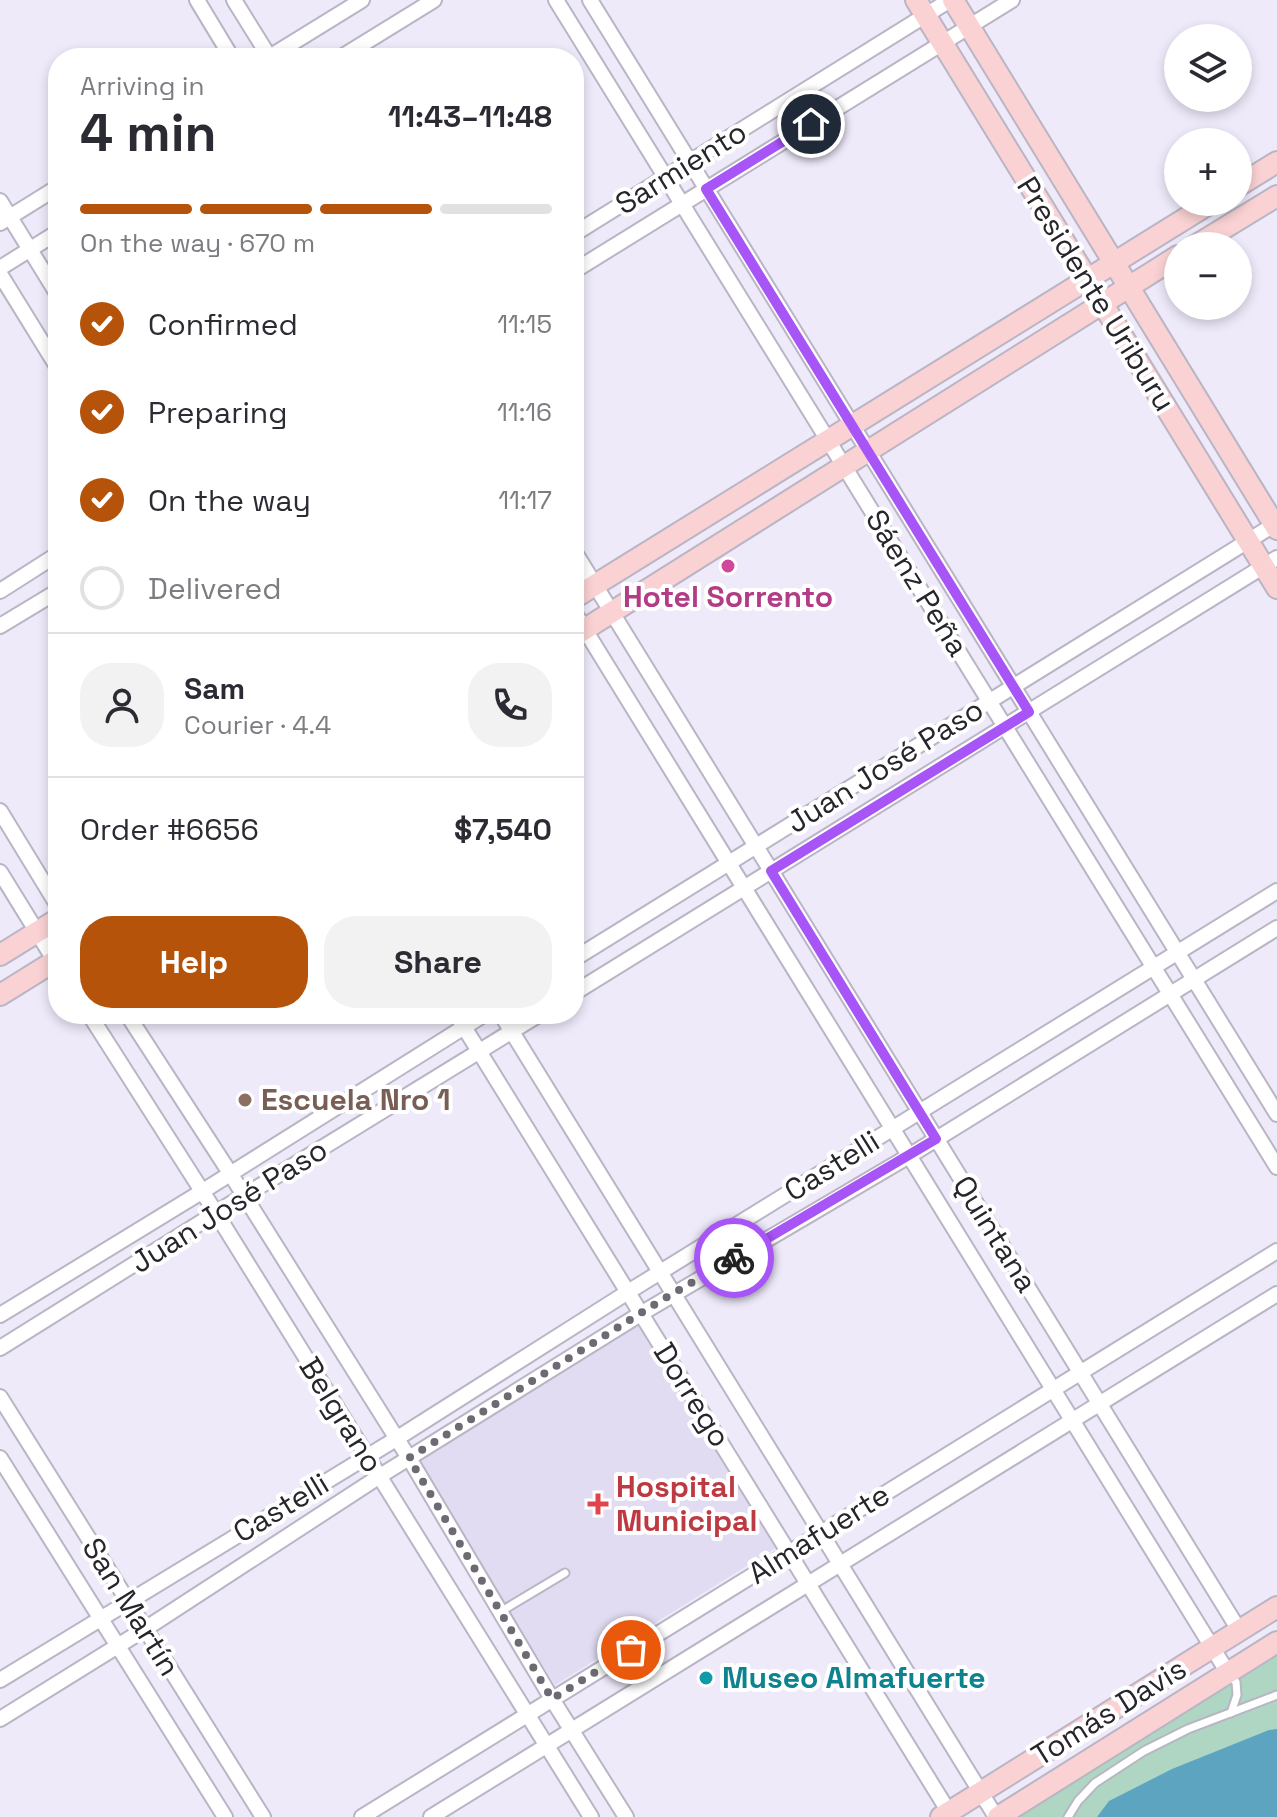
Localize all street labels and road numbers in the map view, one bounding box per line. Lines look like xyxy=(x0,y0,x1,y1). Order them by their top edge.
street label: Sarmiento xyxy=(608,112,754,223)
street label: Presidente Uriburu xyxy=(1008,169,1184,418)
street label: Sáenz Peña xyxy=(857,502,978,663)
street label: Juan José Paso xyxy=(779,689,990,842)
street label: Castelli xyxy=(777,1121,887,1210)
street label: Juan José Paso xyxy=(123,1129,334,1282)
street label: Quintana xyxy=(944,1168,1047,1299)
street label: Dorrego xyxy=(645,1335,740,1454)
street label: Belgrano xyxy=(291,1350,392,1480)
street label: Castelli xyxy=(226,1464,336,1551)
street label: Almafuerte xyxy=(741,1475,897,1593)
street label: San Martín xyxy=(74,1530,189,1683)
street label: Tomás Davis xyxy=(1024,1649,1193,1775)

